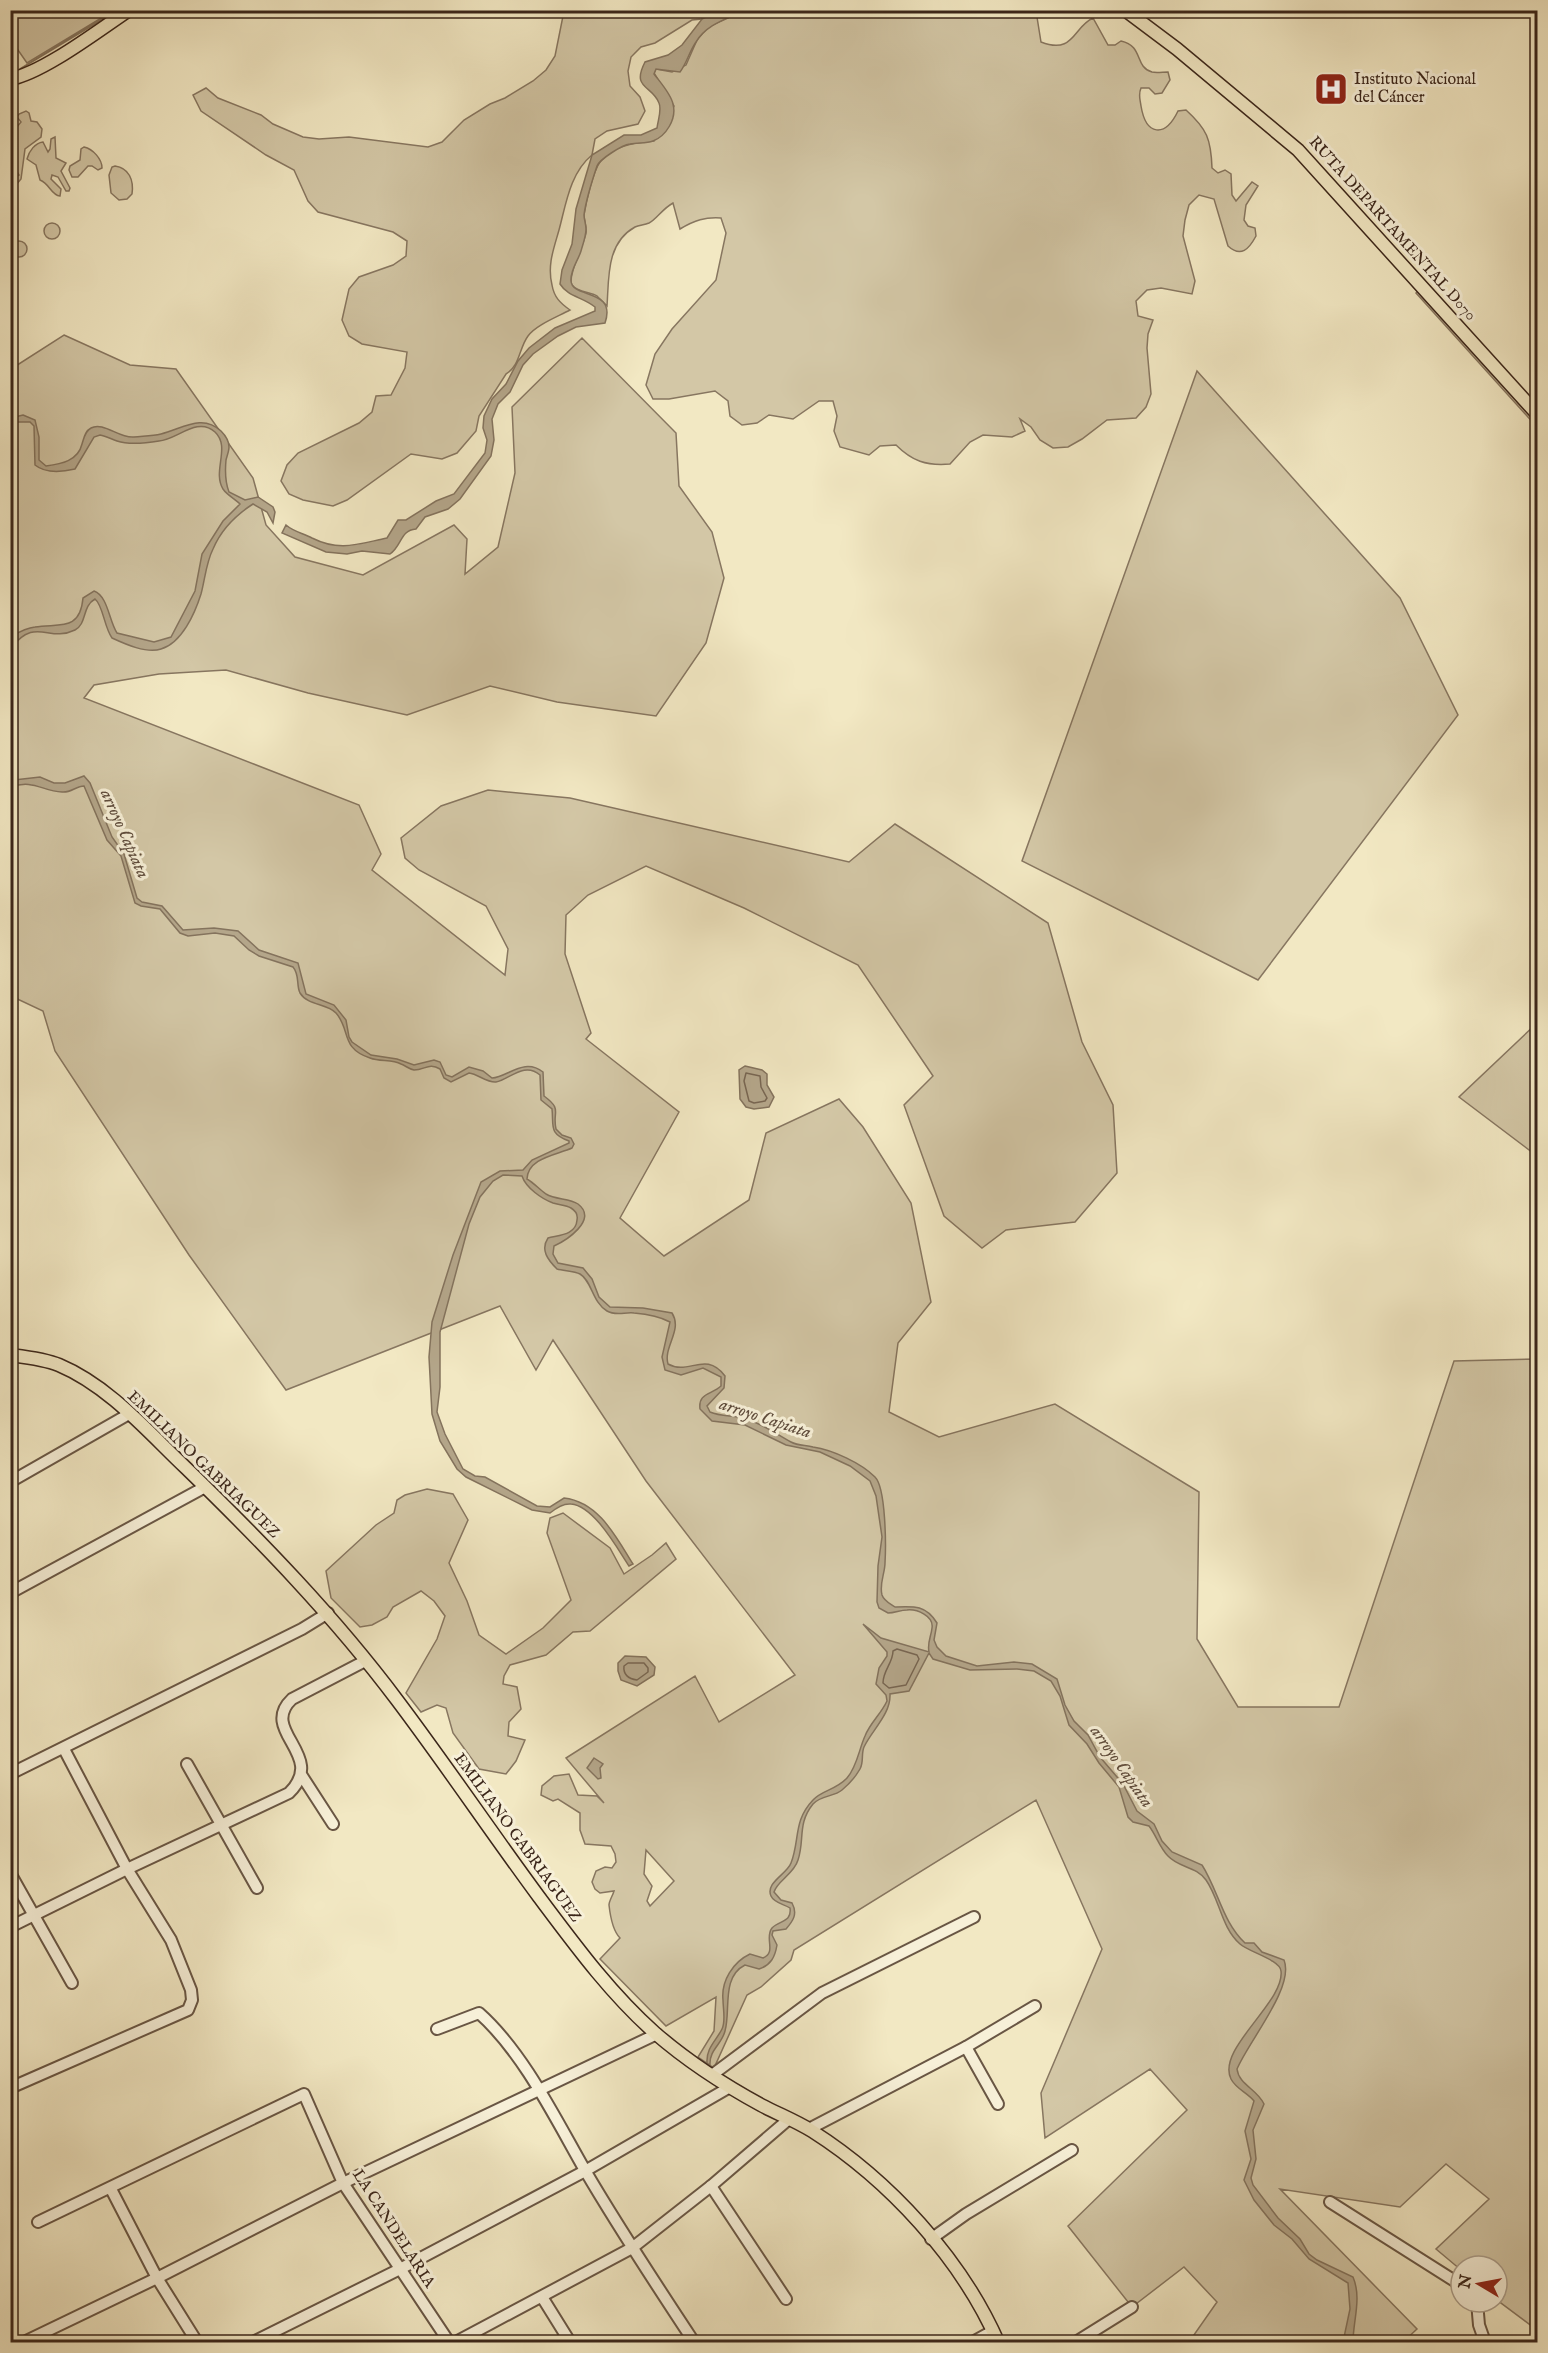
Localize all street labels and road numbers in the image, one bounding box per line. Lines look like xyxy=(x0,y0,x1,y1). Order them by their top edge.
street label: RUTA DEPARTAMENTAL D070 xyxy=(1304,133,1480,325)
street label: EMILIANO GABRIAGUEZ xyxy=(123,1387,283,1543)
street label: EMILIANO GABRIAGUEZ xyxy=(449,1749,585,1927)
street label: LA CANDELARIA xyxy=(347,2166,439,2293)

